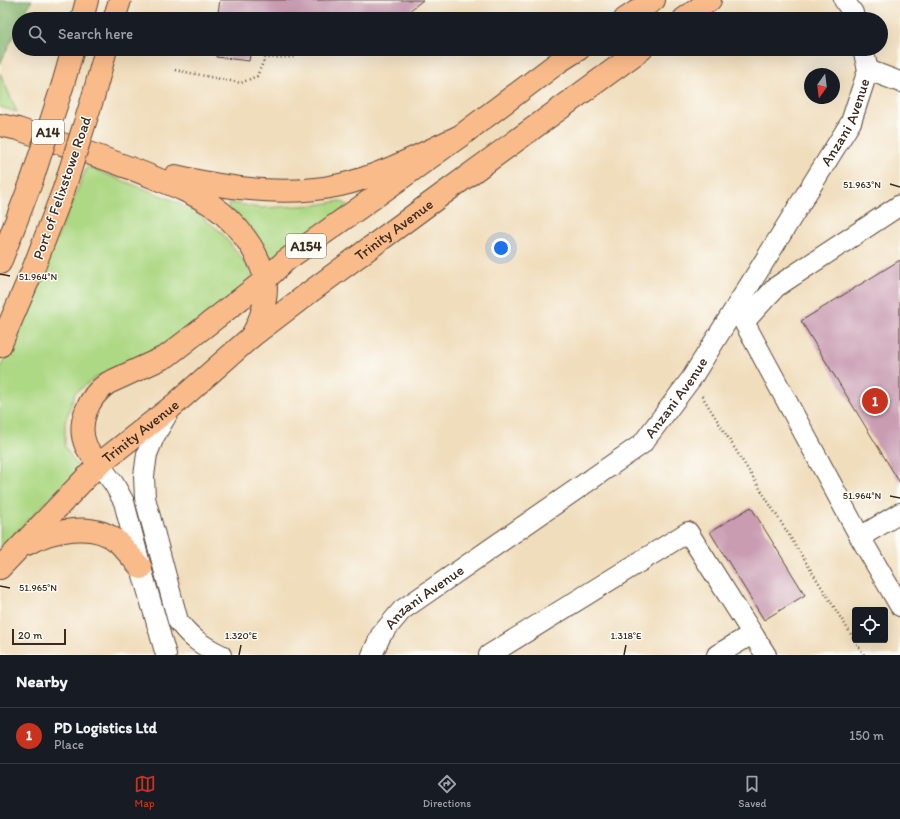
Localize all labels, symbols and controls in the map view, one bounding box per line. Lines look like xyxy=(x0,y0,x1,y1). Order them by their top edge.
search box xyxy=(12,12,888,56)
icon: search xyxy=(26,23,48,45)
text: Search here xyxy=(58,25,133,43)
north arrow xyxy=(804,68,840,104)
street label: Anzani Avenue xyxy=(817,76,874,169)
street label: Port of Felixstowe Road xyxy=(29,114,95,262)
road number: A14 xyxy=(32,120,64,144)
text: 51.963°N xyxy=(843,178,881,191)
street label: Trinity Avenue xyxy=(351,195,437,265)
road number: A154 xyxy=(286,234,326,258)
your location xyxy=(491,238,511,258)
text: 51.964°N xyxy=(19,270,58,283)
street label: Anzani Avenue xyxy=(641,354,711,442)
pin: 1 xyxy=(862,386,888,416)
street label: Trinity Avenue xyxy=(98,396,183,467)
text: 51.964°N xyxy=(843,489,882,502)
street label: Anzani Avenue xyxy=(381,561,467,633)
text: 51.965°N xyxy=(19,581,57,594)
map controls xyxy=(852,607,888,643)
button: locate xyxy=(852,607,888,643)
scale bar xyxy=(12,627,66,646)
text: 20 m xyxy=(18,629,42,642)
text: 1.320°E xyxy=(225,629,258,642)
text: 1.318°E xyxy=(610,629,642,642)
text: Nearby xyxy=(16,671,68,691)
text: PD Logistics Ltd xyxy=(54,719,157,737)
text: 1 xyxy=(26,728,32,743)
text: 150 m xyxy=(849,728,884,743)
text: Place xyxy=(54,737,84,752)
tab: Map xyxy=(134,773,156,810)
tab: Directions xyxy=(423,773,471,810)
tab: Saved xyxy=(738,773,766,810)

